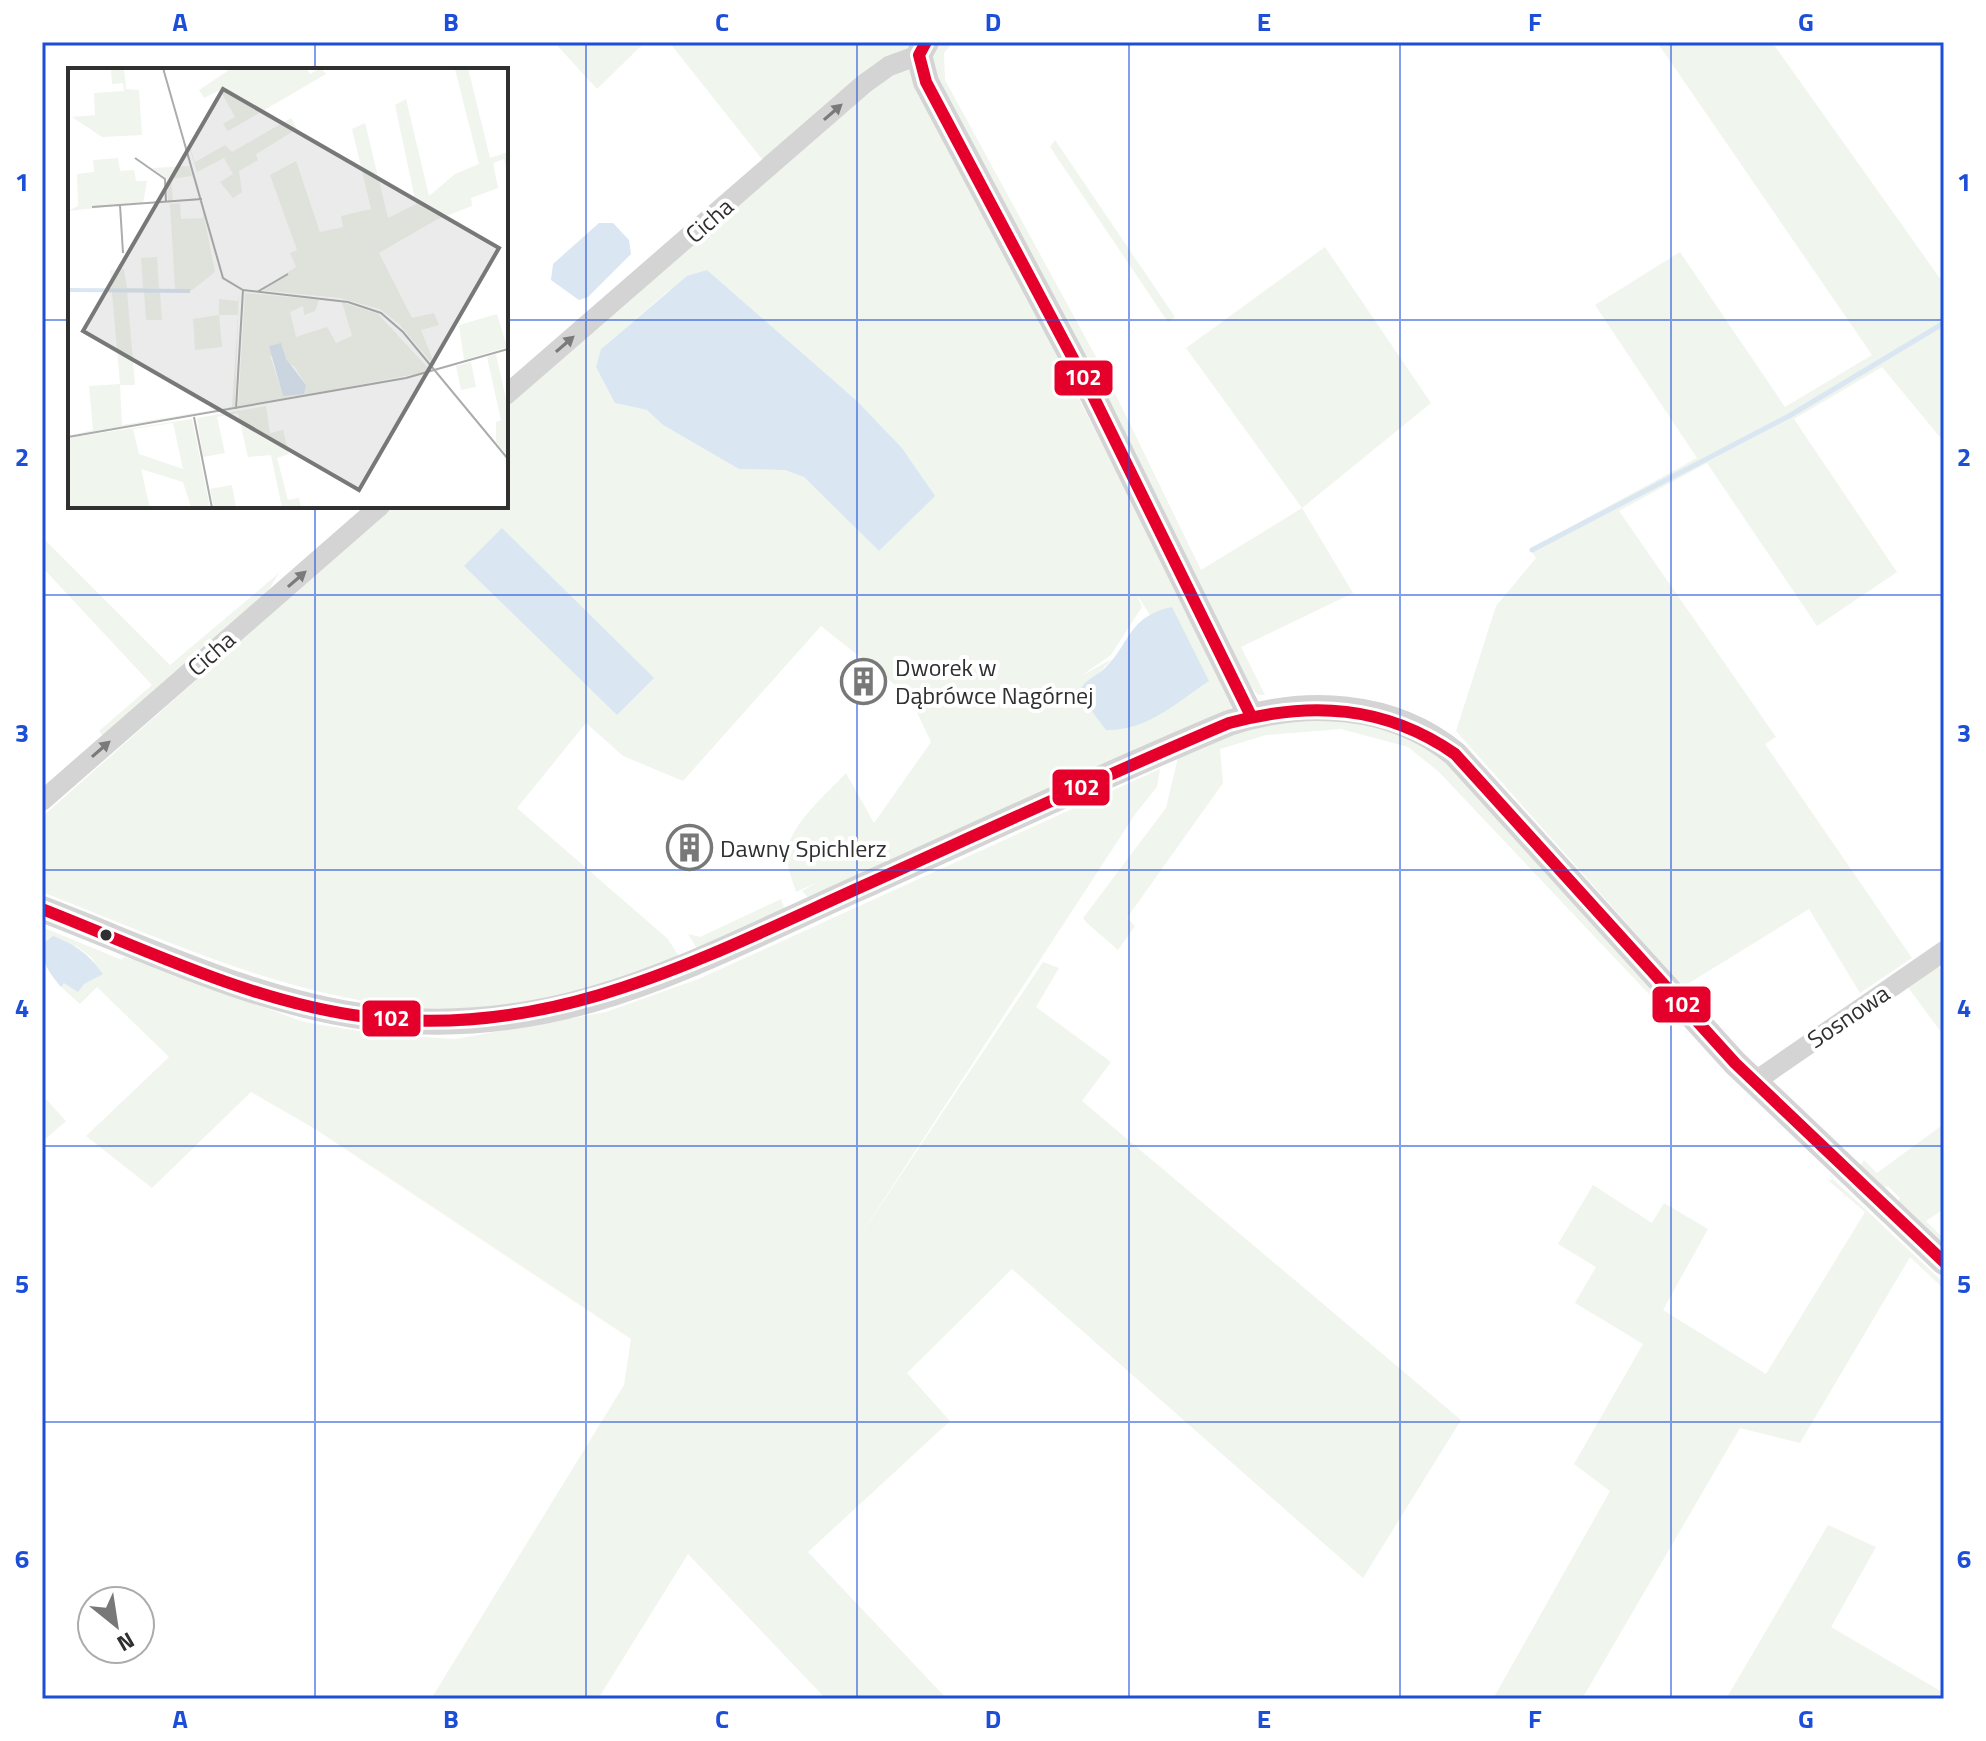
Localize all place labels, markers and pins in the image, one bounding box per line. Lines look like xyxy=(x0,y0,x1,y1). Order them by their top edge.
place label: Dworek w Dąbrówce Nagórnej xyxy=(895,649,1093,713)
building icon: Dworek w Dąbrówce Nagórnej xyxy=(840,657,888,705)
building icon: Dawny Spichlerz xyxy=(665,824,713,872)
place label: Dawny Spichlerz xyxy=(720,830,887,866)
unlabelled marker xyxy=(98,927,114,943)

